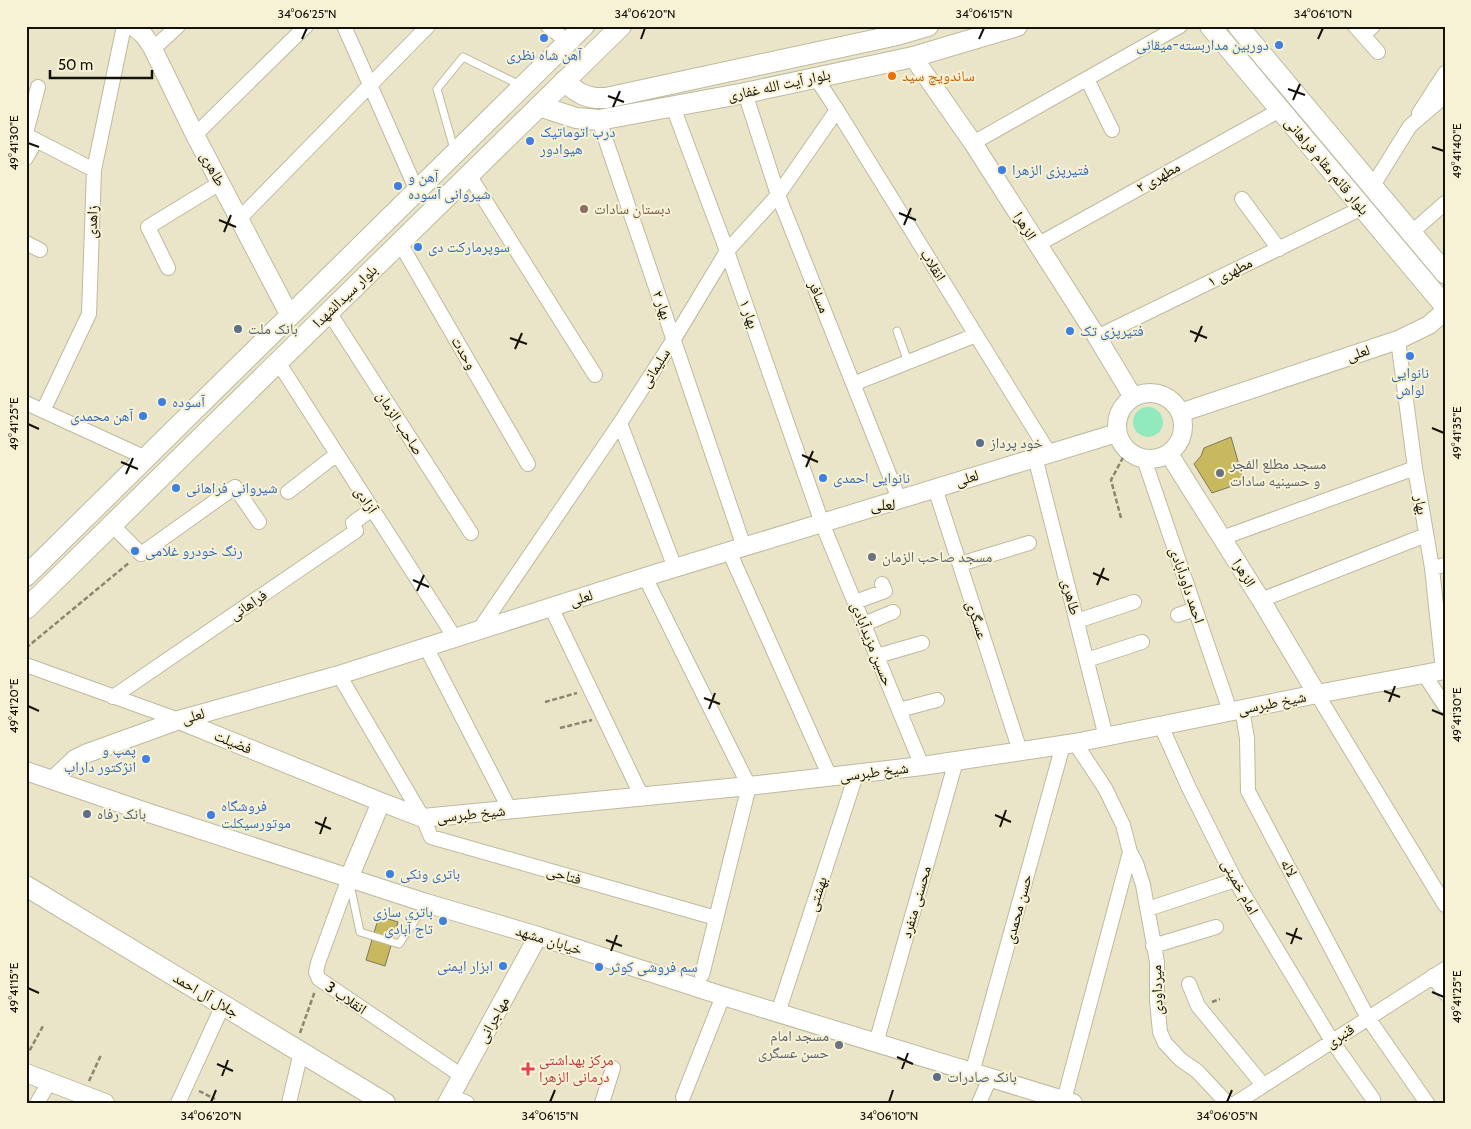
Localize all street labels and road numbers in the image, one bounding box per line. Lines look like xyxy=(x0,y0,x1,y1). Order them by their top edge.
street label: بلوار آیت الله غفاری xyxy=(726,65,832,106)
street label: بلوار قائم مقام فراهانی xyxy=(1280,113,1373,219)
street label: طاهری xyxy=(196,149,230,190)
street label: مطهری ۲ xyxy=(1133,158,1184,197)
street label: زاهدی xyxy=(82,205,103,239)
street label: الزهرا xyxy=(1009,208,1041,244)
street label: انقلاب xyxy=(916,246,950,284)
street label: مطهری ۱ xyxy=(1205,253,1256,291)
street label: بلوار سیدالشهدا xyxy=(309,261,381,331)
street label: مسافر xyxy=(804,277,834,316)
street label: بهار ۲ xyxy=(649,288,675,322)
street label: بهار ۱ xyxy=(736,297,762,331)
street label: وحدت xyxy=(447,333,481,373)
street label: لعلی xyxy=(1344,341,1372,366)
street label: سلیمانی xyxy=(636,345,675,392)
street label: صاحب الزمان xyxy=(372,387,427,459)
street label: لعلی xyxy=(953,466,981,491)
street label: آزادی xyxy=(350,483,382,518)
street label: بهار xyxy=(1410,493,1431,516)
street label: احمد داودآبادی xyxy=(1165,544,1208,626)
street label: الزهرا xyxy=(1228,555,1260,591)
street label: طاهری xyxy=(1057,577,1084,617)
street label: فراهانی xyxy=(226,586,271,625)
street label: لعلی xyxy=(567,586,595,611)
street label: عسگری xyxy=(961,598,992,642)
street label: حسین مزیدآبادی xyxy=(846,599,897,690)
street label: شیخ طبرسی xyxy=(1236,688,1308,719)
street label: لعلی xyxy=(179,704,207,729)
street label: فضیلت xyxy=(211,726,255,758)
street label: شیخ طبرسی xyxy=(839,759,910,786)
street label: شیخ طبرسی xyxy=(436,801,507,828)
street label: امام خمینی xyxy=(1217,856,1263,918)
street label: لاله xyxy=(1277,856,1301,880)
street label: فتاحی xyxy=(544,861,583,889)
street label: محسنی منفرد xyxy=(897,864,936,940)
street label: حسن محمدی xyxy=(1000,872,1037,946)
street label: بهشتی xyxy=(803,874,832,914)
street label: خیابان مشهد xyxy=(513,921,585,960)
street label: میرداودی xyxy=(1147,964,1168,1016)
street label: جلال آل احمد xyxy=(169,968,242,1023)
street label: انقلاب 3 xyxy=(322,978,370,1018)
street label: مهاجرانی xyxy=(473,994,514,1047)
street label: قنبری xyxy=(1322,1020,1358,1053)

